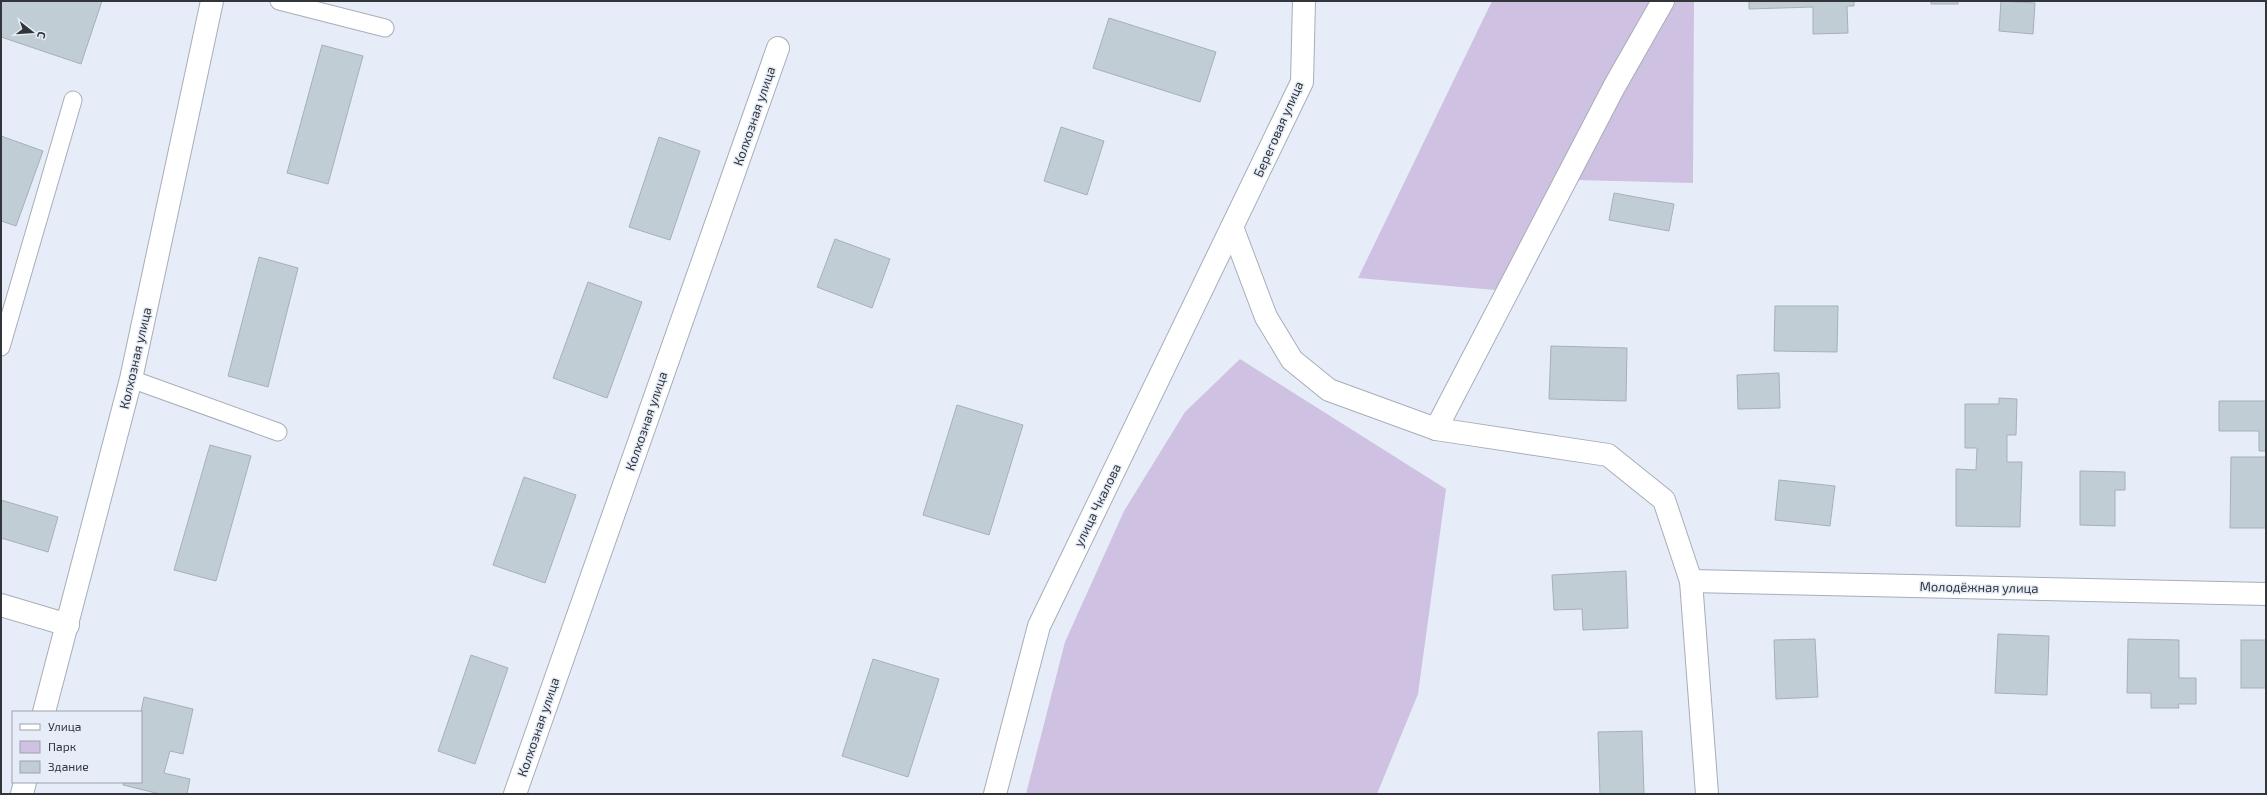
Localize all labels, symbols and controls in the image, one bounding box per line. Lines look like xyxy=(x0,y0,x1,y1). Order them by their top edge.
north arrow xyxy=(12,12,52,52)
text: С xyxy=(35,30,49,41)
street label: Колхозная улица xyxy=(730,64,778,168)
street label: Береговая улица xyxy=(1250,79,1306,179)
street label: Колхозная улица xyxy=(116,306,154,410)
street label: Колхозная улица xyxy=(622,369,670,473)
street label: улица Чкалова xyxy=(1070,461,1124,549)
street label: Молодёжная улица xyxy=(1919,578,2039,596)
street label: Колхозная улица xyxy=(514,675,562,779)
legend xyxy=(12,711,142,783)
text: Улица xyxy=(48,719,81,733)
text: Парк xyxy=(48,739,77,753)
text: Здание xyxy=(48,759,89,773)

